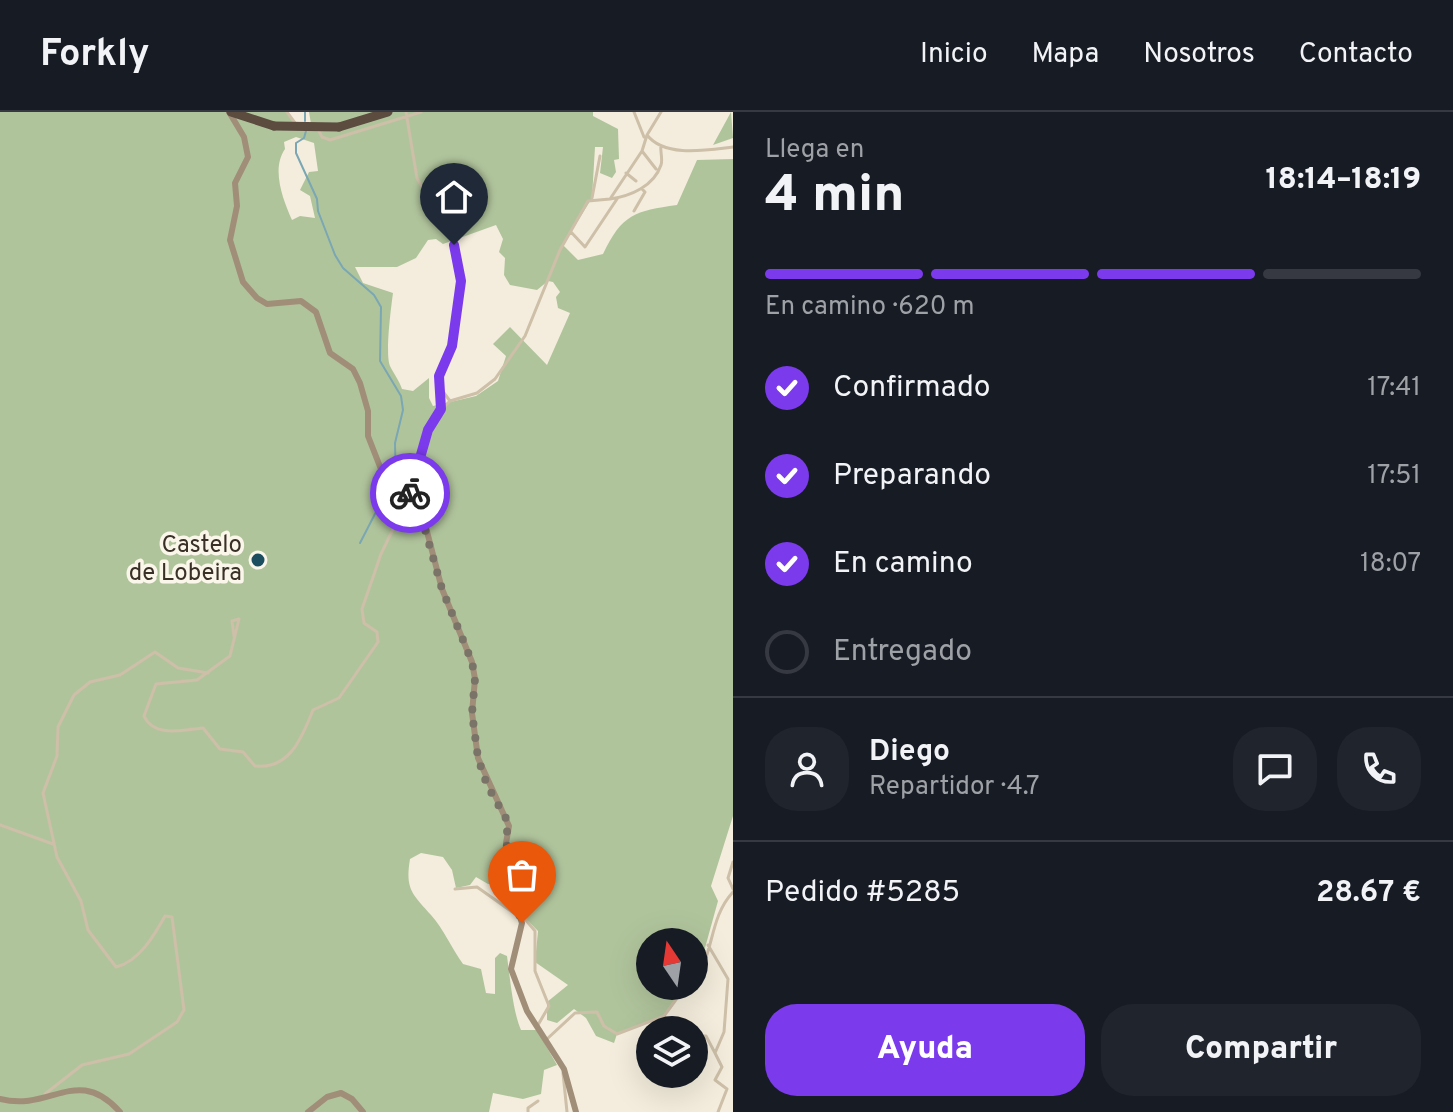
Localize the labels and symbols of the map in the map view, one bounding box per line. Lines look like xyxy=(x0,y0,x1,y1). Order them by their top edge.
pin xyxy=(420,163,488,245)
courier xyxy=(370,453,450,533)
place label: Castelo de Lobeira xyxy=(129,531,242,589)
marker: Castelo de Lobeira xyxy=(249,551,267,569)
pin xyxy=(488,841,556,923)
north arrow xyxy=(636,928,708,1000)

